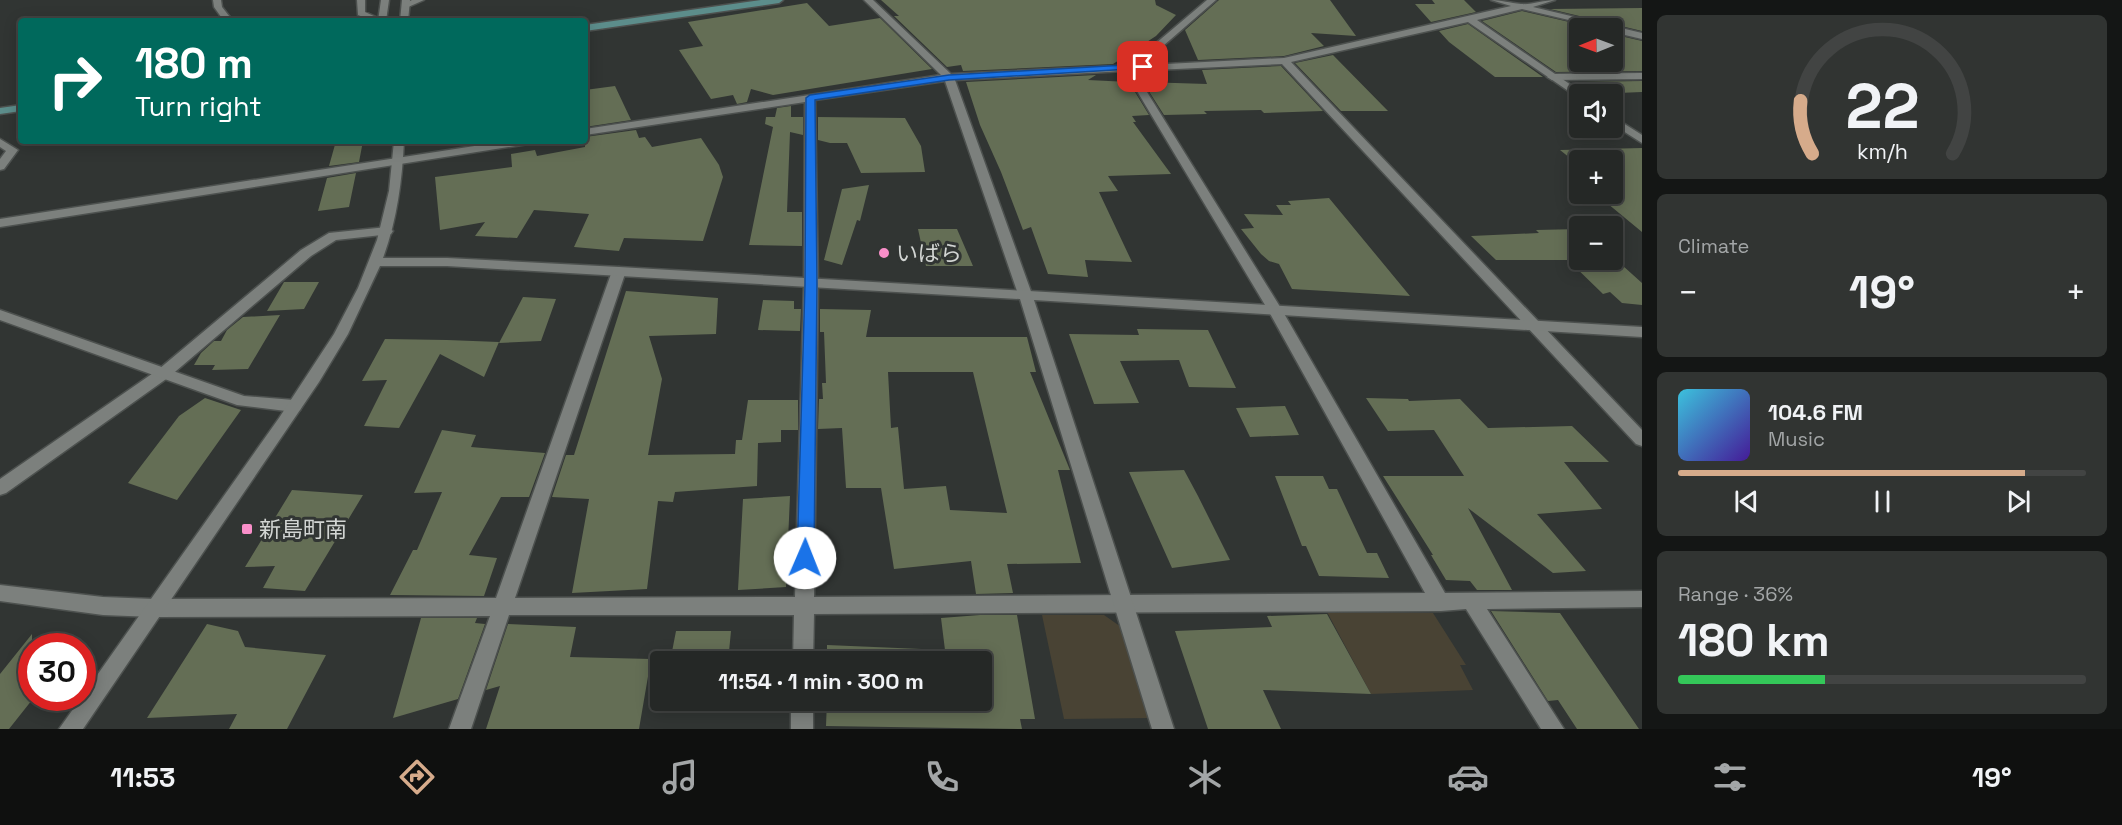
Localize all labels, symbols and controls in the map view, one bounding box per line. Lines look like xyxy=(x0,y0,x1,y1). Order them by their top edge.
north arrow xyxy=(1569,18,1623,72)
map controls xyxy=(1569,18,1623,270)
text: 180 m xyxy=(135,37,253,90)
pin xyxy=(1117,41,1168,92)
icon: right xyxy=(36,42,114,120)
icon: arrive xyxy=(1126,50,1159,83)
text: 22 xyxy=(1845,67,1919,146)
button: sound xyxy=(1569,84,1623,138)
text: Turn right xyxy=(135,89,262,124)
text: km/h xyxy=(1856,138,1908,165)
button: + xyxy=(1569,150,1623,204)
button: − xyxy=(1569,216,1623,270)
text: Climate xyxy=(1678,233,1749,259)
place label: いばら xyxy=(896,239,962,267)
marker: いばら xyxy=(877,246,891,260)
text: 19° xyxy=(1849,264,1915,321)
text: − xyxy=(1678,272,1698,314)
text: + xyxy=(2066,272,2086,314)
text: 104.6 FM xyxy=(1768,398,1863,426)
text: Music xyxy=(1768,426,1825,452)
icon: previous xyxy=(1730,485,1763,518)
icon: pause xyxy=(1866,485,1899,518)
icon: next xyxy=(2002,485,2035,518)
place label: 新島町南 xyxy=(259,515,347,543)
marker: 新島町南 xyxy=(240,522,254,536)
position arrow xyxy=(773,526,837,590)
text: Range · 36% xyxy=(1678,581,1793,607)
text: 180 km xyxy=(1678,612,1830,669)
speed limit sign: 30 xyxy=(18,633,96,711)
text: 11:54 · 1 min · 300 m xyxy=(718,667,924,695)
icon: directions xyxy=(396,756,438,798)
icon: music xyxy=(659,756,701,798)
icon: phone xyxy=(921,756,963,798)
icon: climate xyxy=(1184,756,1226,798)
icon: car xyxy=(1447,756,1489,798)
icon: filters xyxy=(1709,756,1751,798)
text: 11:53 xyxy=(110,760,175,795)
text: 19° xyxy=(1972,760,2012,795)

